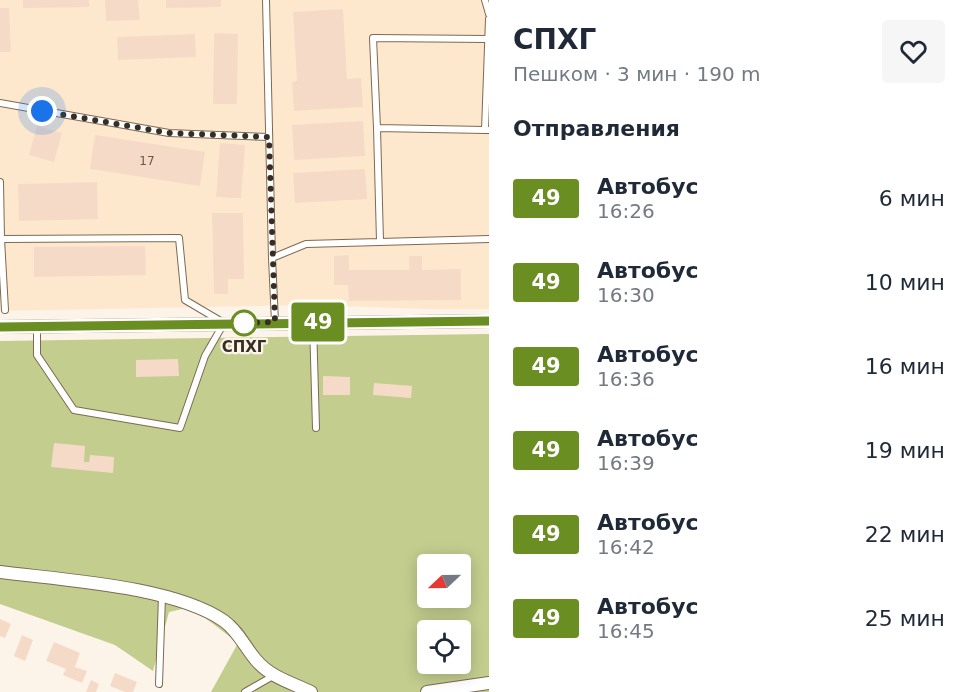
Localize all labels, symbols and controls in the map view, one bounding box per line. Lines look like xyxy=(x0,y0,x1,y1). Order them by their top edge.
button: heart xyxy=(882,20,945,83)
text: СПХГ xyxy=(513,23,596,56)
text: Пешком · 3 мин · 190 m xyxy=(513,62,760,86)
your location xyxy=(27,96,57,126)
text: Отправления xyxy=(513,116,680,141)
house number: 17 xyxy=(139,154,155,168)
text: Автобус xyxy=(597,174,699,199)
text: 49 xyxy=(531,186,561,210)
text: 6 мин xyxy=(879,186,945,211)
text: 16:26 xyxy=(597,199,655,223)
text: Автобус xyxy=(597,258,699,283)
text: 49 xyxy=(531,270,561,294)
text: 10 мин xyxy=(865,270,945,295)
text: 16:30 xyxy=(597,283,655,307)
line badge: 49 xyxy=(291,302,345,342)
marker: СПХГ xyxy=(231,310,257,336)
text: 49 xyxy=(303,310,333,334)
place label: СПХГ xyxy=(222,338,267,356)
text: Автобус xyxy=(597,342,699,367)
text: 49 xyxy=(531,354,561,378)
text: 16 мин xyxy=(865,354,945,379)
text: 16:36 xyxy=(597,367,655,391)
text: Автобус xyxy=(597,426,699,451)
text: 49 xyxy=(531,438,561,462)
text: 19 мин xyxy=(865,438,945,463)
text: 16:39 xyxy=(597,451,655,475)
text: Автобус xyxy=(597,510,699,535)
text: 49 xyxy=(531,522,561,546)
text: 22 мин xyxy=(865,522,945,547)
text: 16:42 xyxy=(597,535,655,559)
north arrow xyxy=(417,554,471,608)
map controls xyxy=(417,554,471,674)
text: Автобус xyxy=(597,594,699,619)
text: 49 xyxy=(531,606,561,630)
text: 25 мин xyxy=(865,606,945,631)
text: 16:45 xyxy=(597,619,655,643)
button: locate xyxy=(417,620,471,674)

